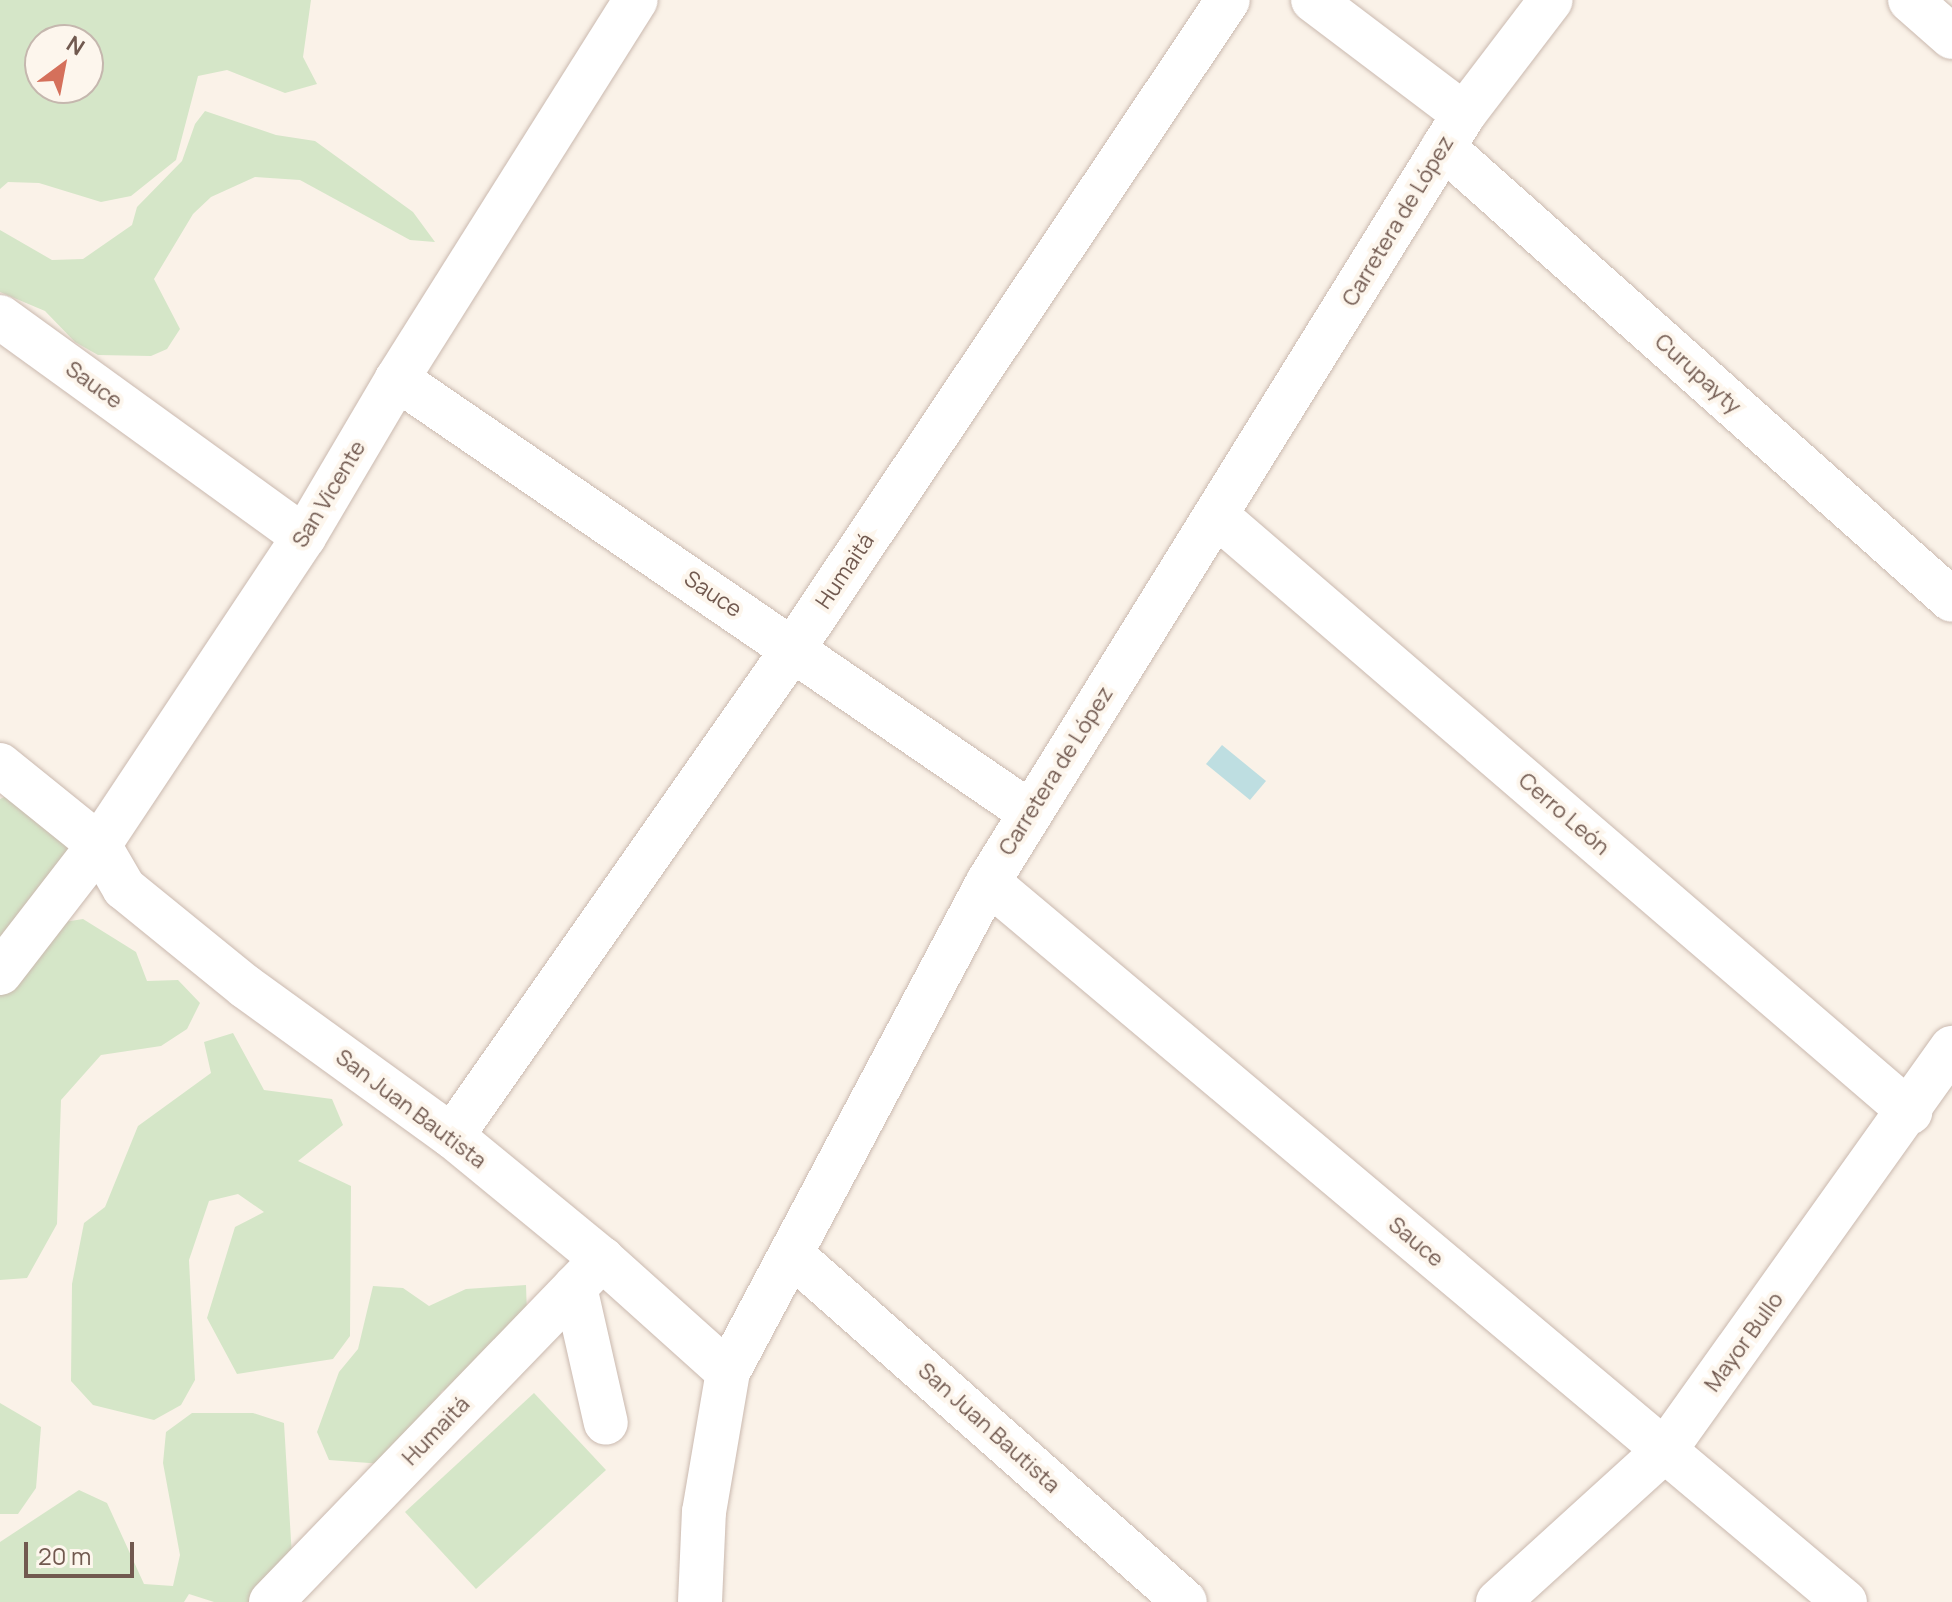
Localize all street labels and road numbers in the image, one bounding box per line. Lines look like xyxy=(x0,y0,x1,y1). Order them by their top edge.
street label: Carretera de López xyxy=(1337,131,1459,311)
street label: Curupayty xyxy=(1649,328,1747,420)
street label: Sauce xyxy=(61,356,127,414)
street label: San Vicente xyxy=(287,436,371,552)
street label: Humaitá xyxy=(810,528,880,614)
street label: Sauce xyxy=(679,565,747,623)
street label: Carretera de López xyxy=(993,682,1119,860)
street label: Cerro León xyxy=(1513,767,1615,861)
street label: San Juan Bautista xyxy=(331,1044,491,1174)
street label: Sauce xyxy=(1383,1211,1449,1273)
street label: Mayor Bullo xyxy=(1699,1287,1789,1397)
street label: San Juan Bautista xyxy=(913,1357,1065,1499)
street label: Humaitá xyxy=(397,1391,475,1471)

